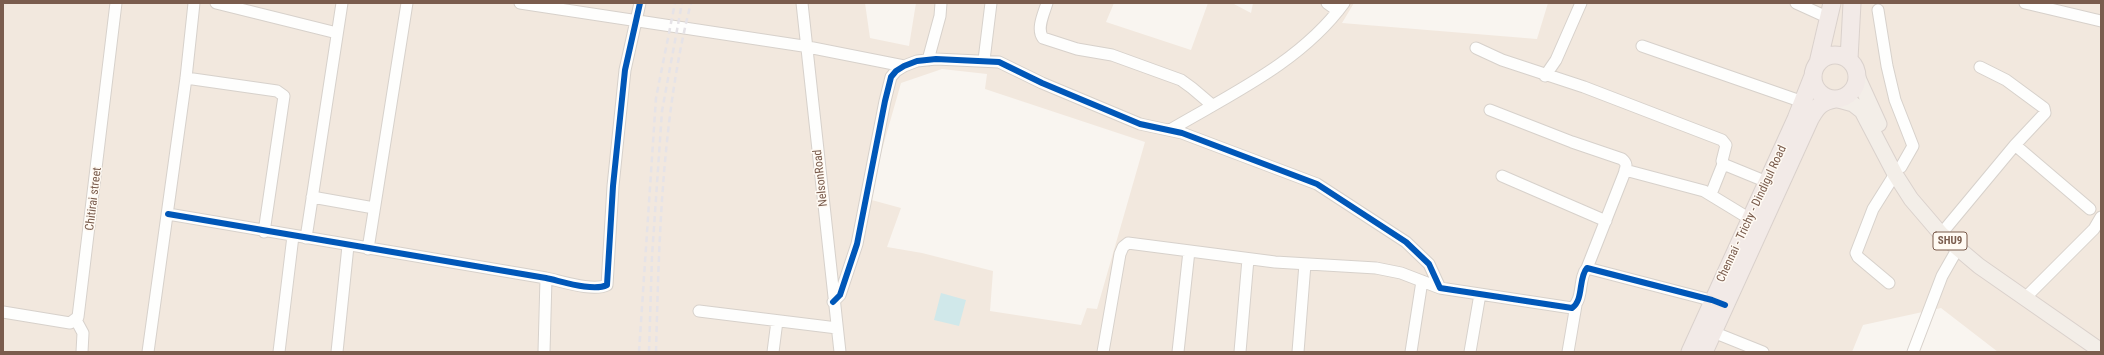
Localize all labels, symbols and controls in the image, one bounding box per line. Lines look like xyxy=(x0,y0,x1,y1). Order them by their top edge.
street label: Chennai - Trichy - Dindigul Road xyxy=(1714,143,1790,285)
street label: NelsonRoad xyxy=(811,149,831,207)
street label: Chitirai street xyxy=(83,167,105,231)
road number: SHU9 xyxy=(1933,232,1967,250)

